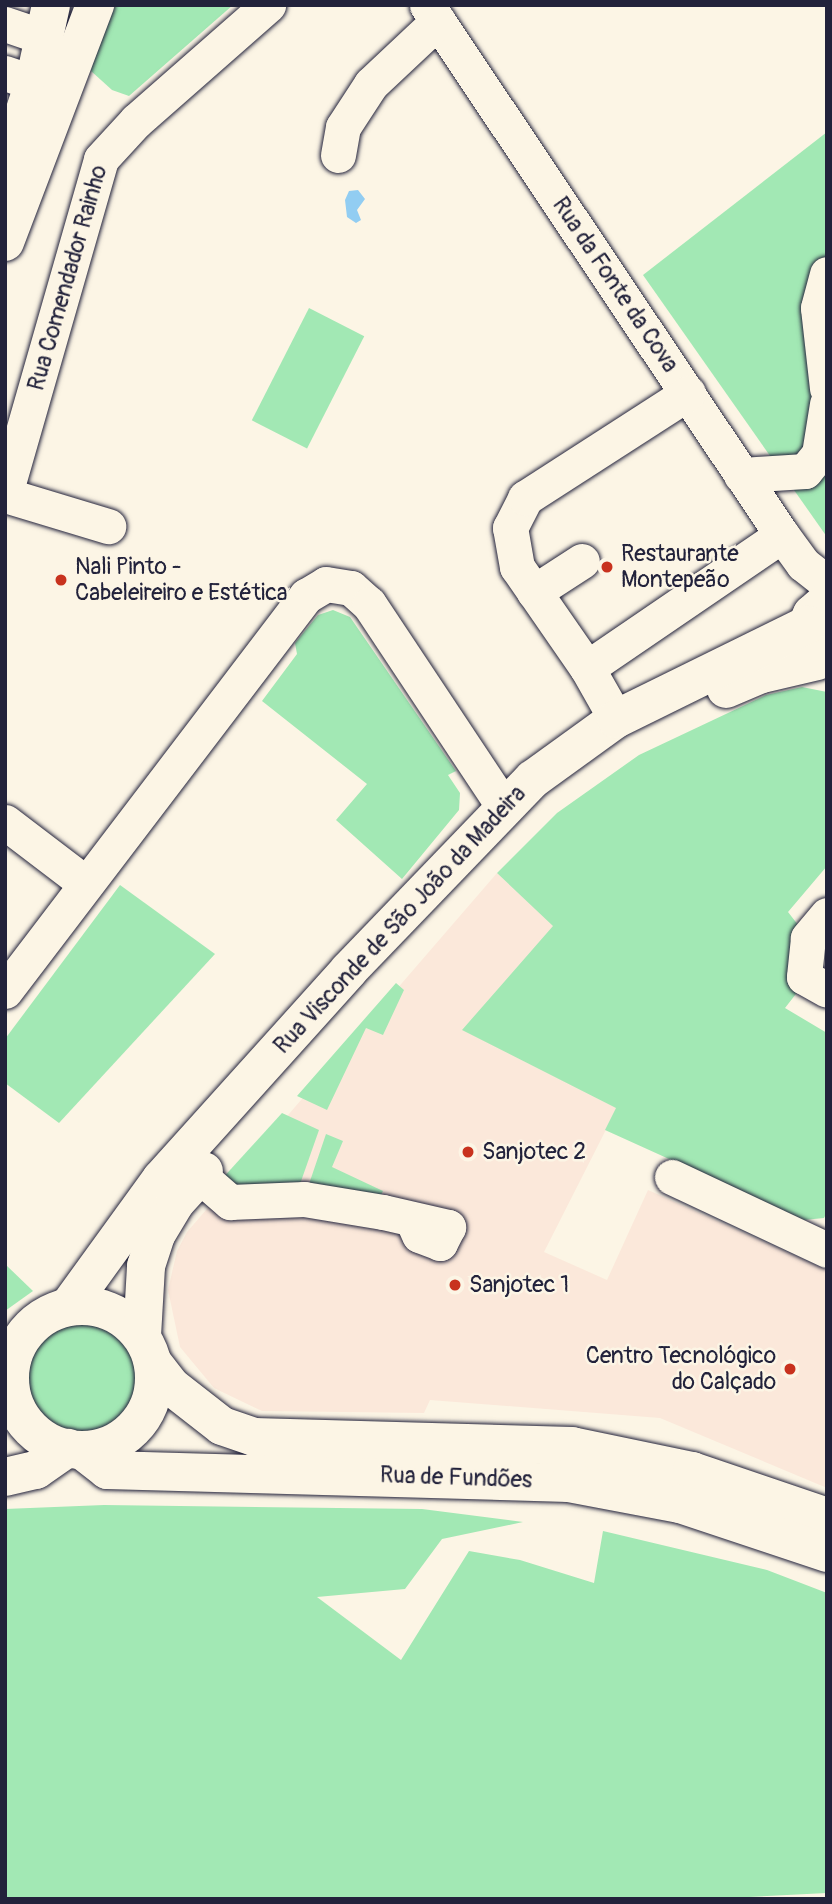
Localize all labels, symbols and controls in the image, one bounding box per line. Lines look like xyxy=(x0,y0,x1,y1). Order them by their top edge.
street label: Rua Comendador Rainho xyxy=(23,162,113,394)
street label: Rua da Fonte da Cova xyxy=(546,192,684,378)
place label: Restaurante Montepeão xyxy=(621,540,739,594)
place label: Nali Pinto - Cabeleireiro e Estética xyxy=(75,553,288,607)
marker: Restaurante Montepeão xyxy=(599,559,615,575)
marker: Nali Pinto - Cabeleireiro e Estética xyxy=(53,572,69,588)
street label: Rua Visconde de São João da Madeira xyxy=(268,780,532,1060)
place label: Sanjotec 2 xyxy=(482,1138,586,1166)
marker: Sanjotec 2 xyxy=(460,1144,476,1160)
place label: Sanjotec 1 xyxy=(469,1271,569,1299)
marker: Sanjotec 1 xyxy=(447,1277,463,1293)
place label: Centro Tecnológico do Calçado xyxy=(586,1342,776,1396)
marker: Centro Tecnológico do Calçado xyxy=(782,1361,798,1377)
street label: Rua de Fundões xyxy=(379,1462,533,1494)

